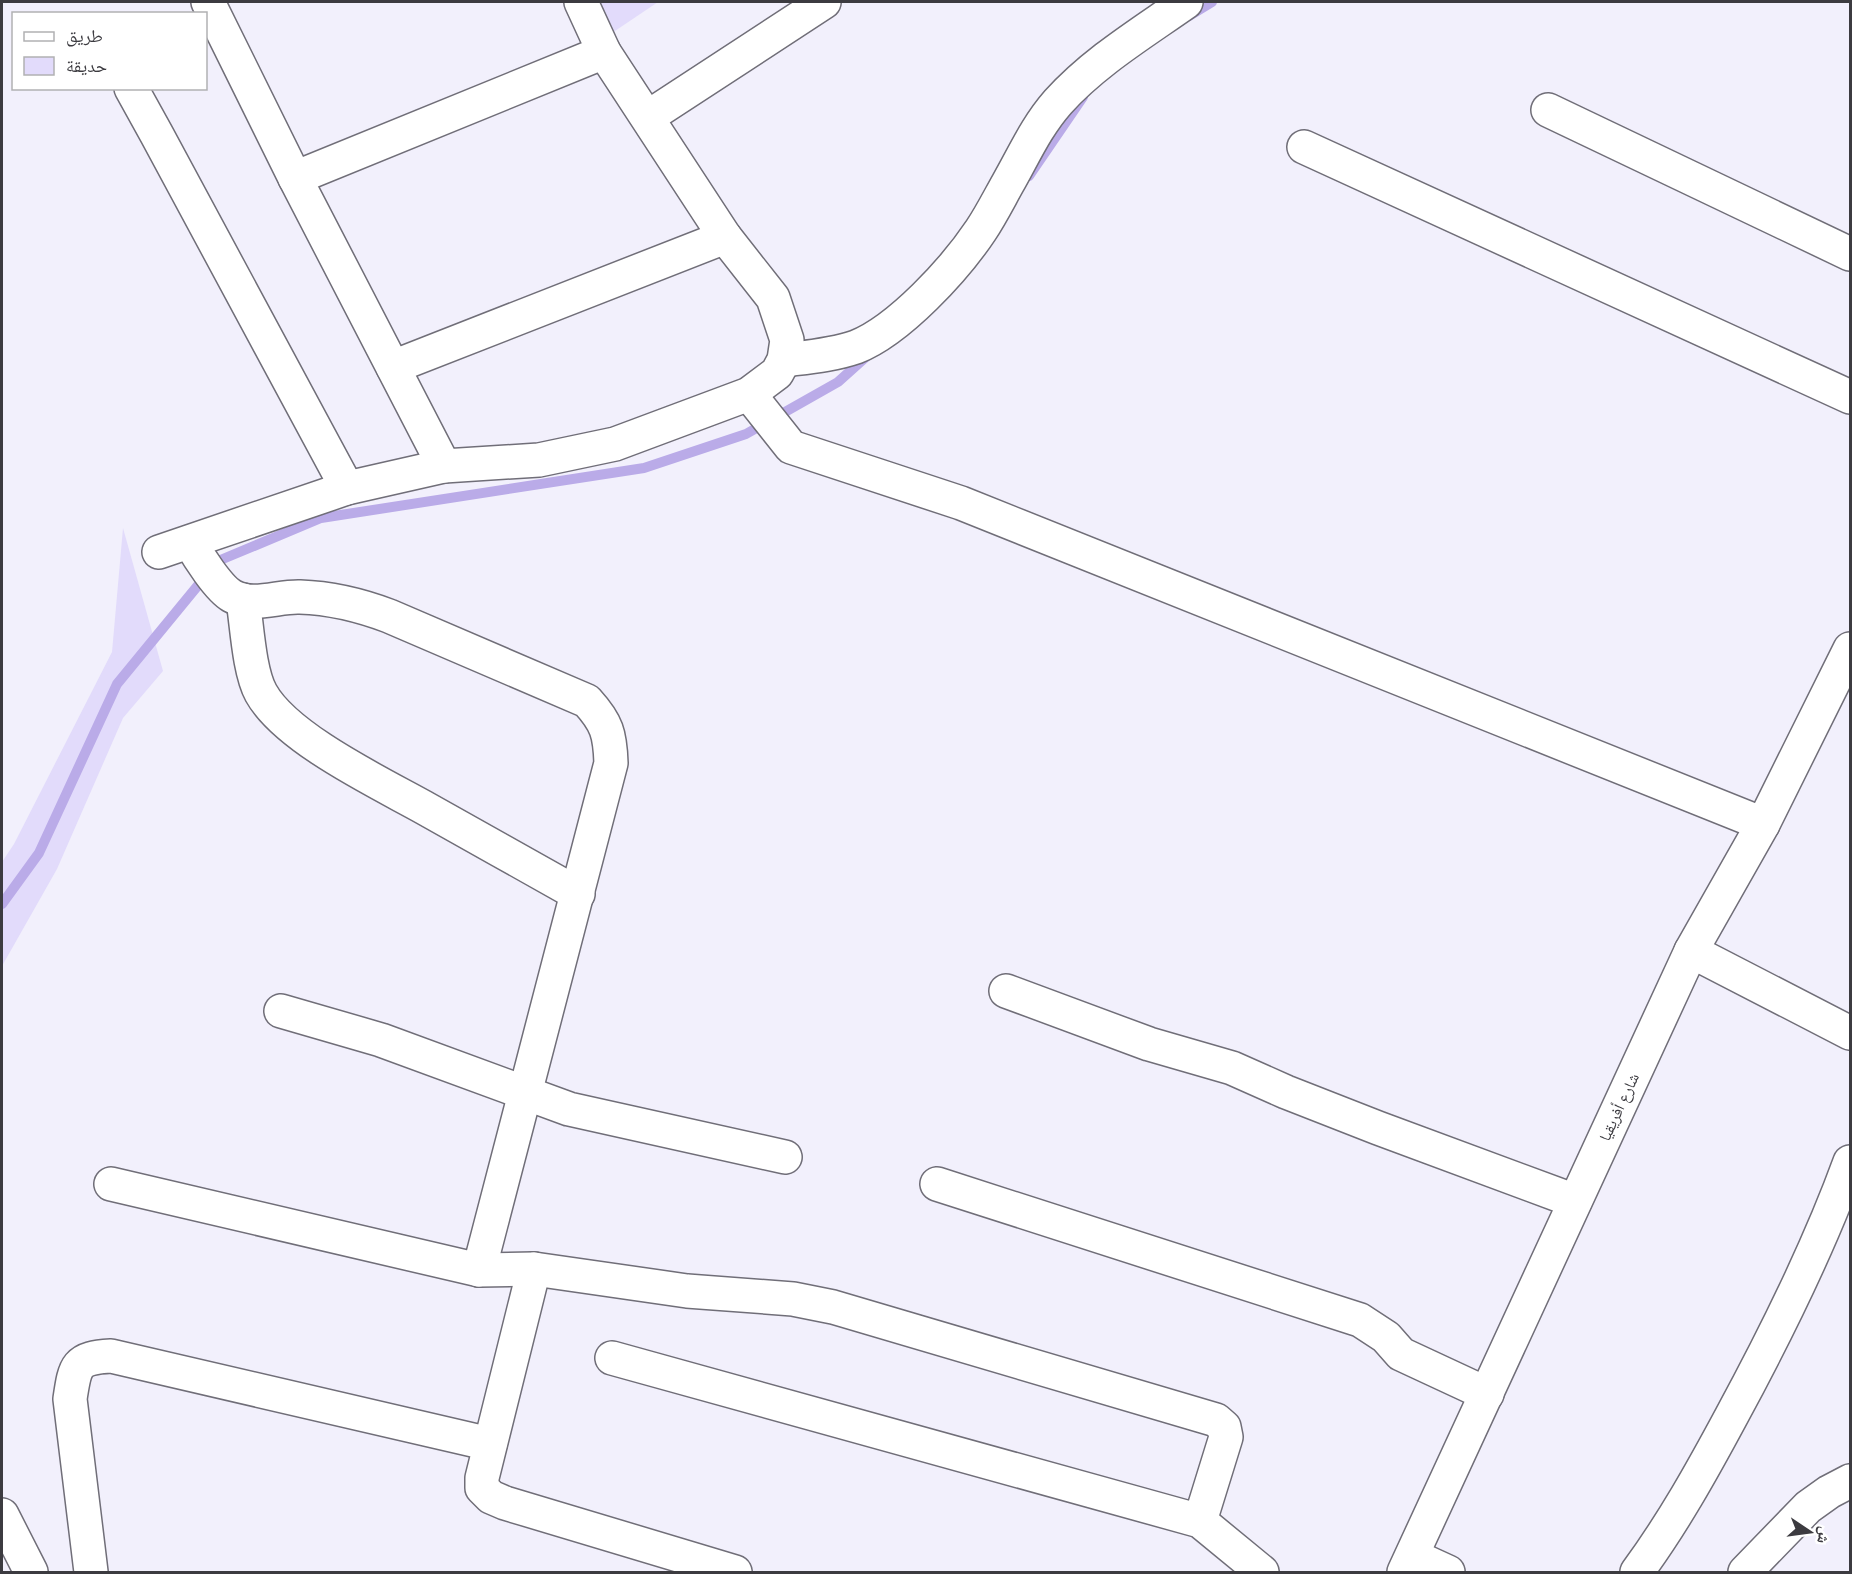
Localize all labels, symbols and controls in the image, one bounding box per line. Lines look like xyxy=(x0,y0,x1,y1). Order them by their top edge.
legend xyxy=(12,12,207,90)
text: طريق xyxy=(66,26,103,47)
text: حديقة xyxy=(66,56,107,76)
street label: شارع أفريقيا xyxy=(1595,1070,1644,1144)
north arrow xyxy=(1780,1502,1840,1562)
text: ش xyxy=(1813,1525,1834,1545)

